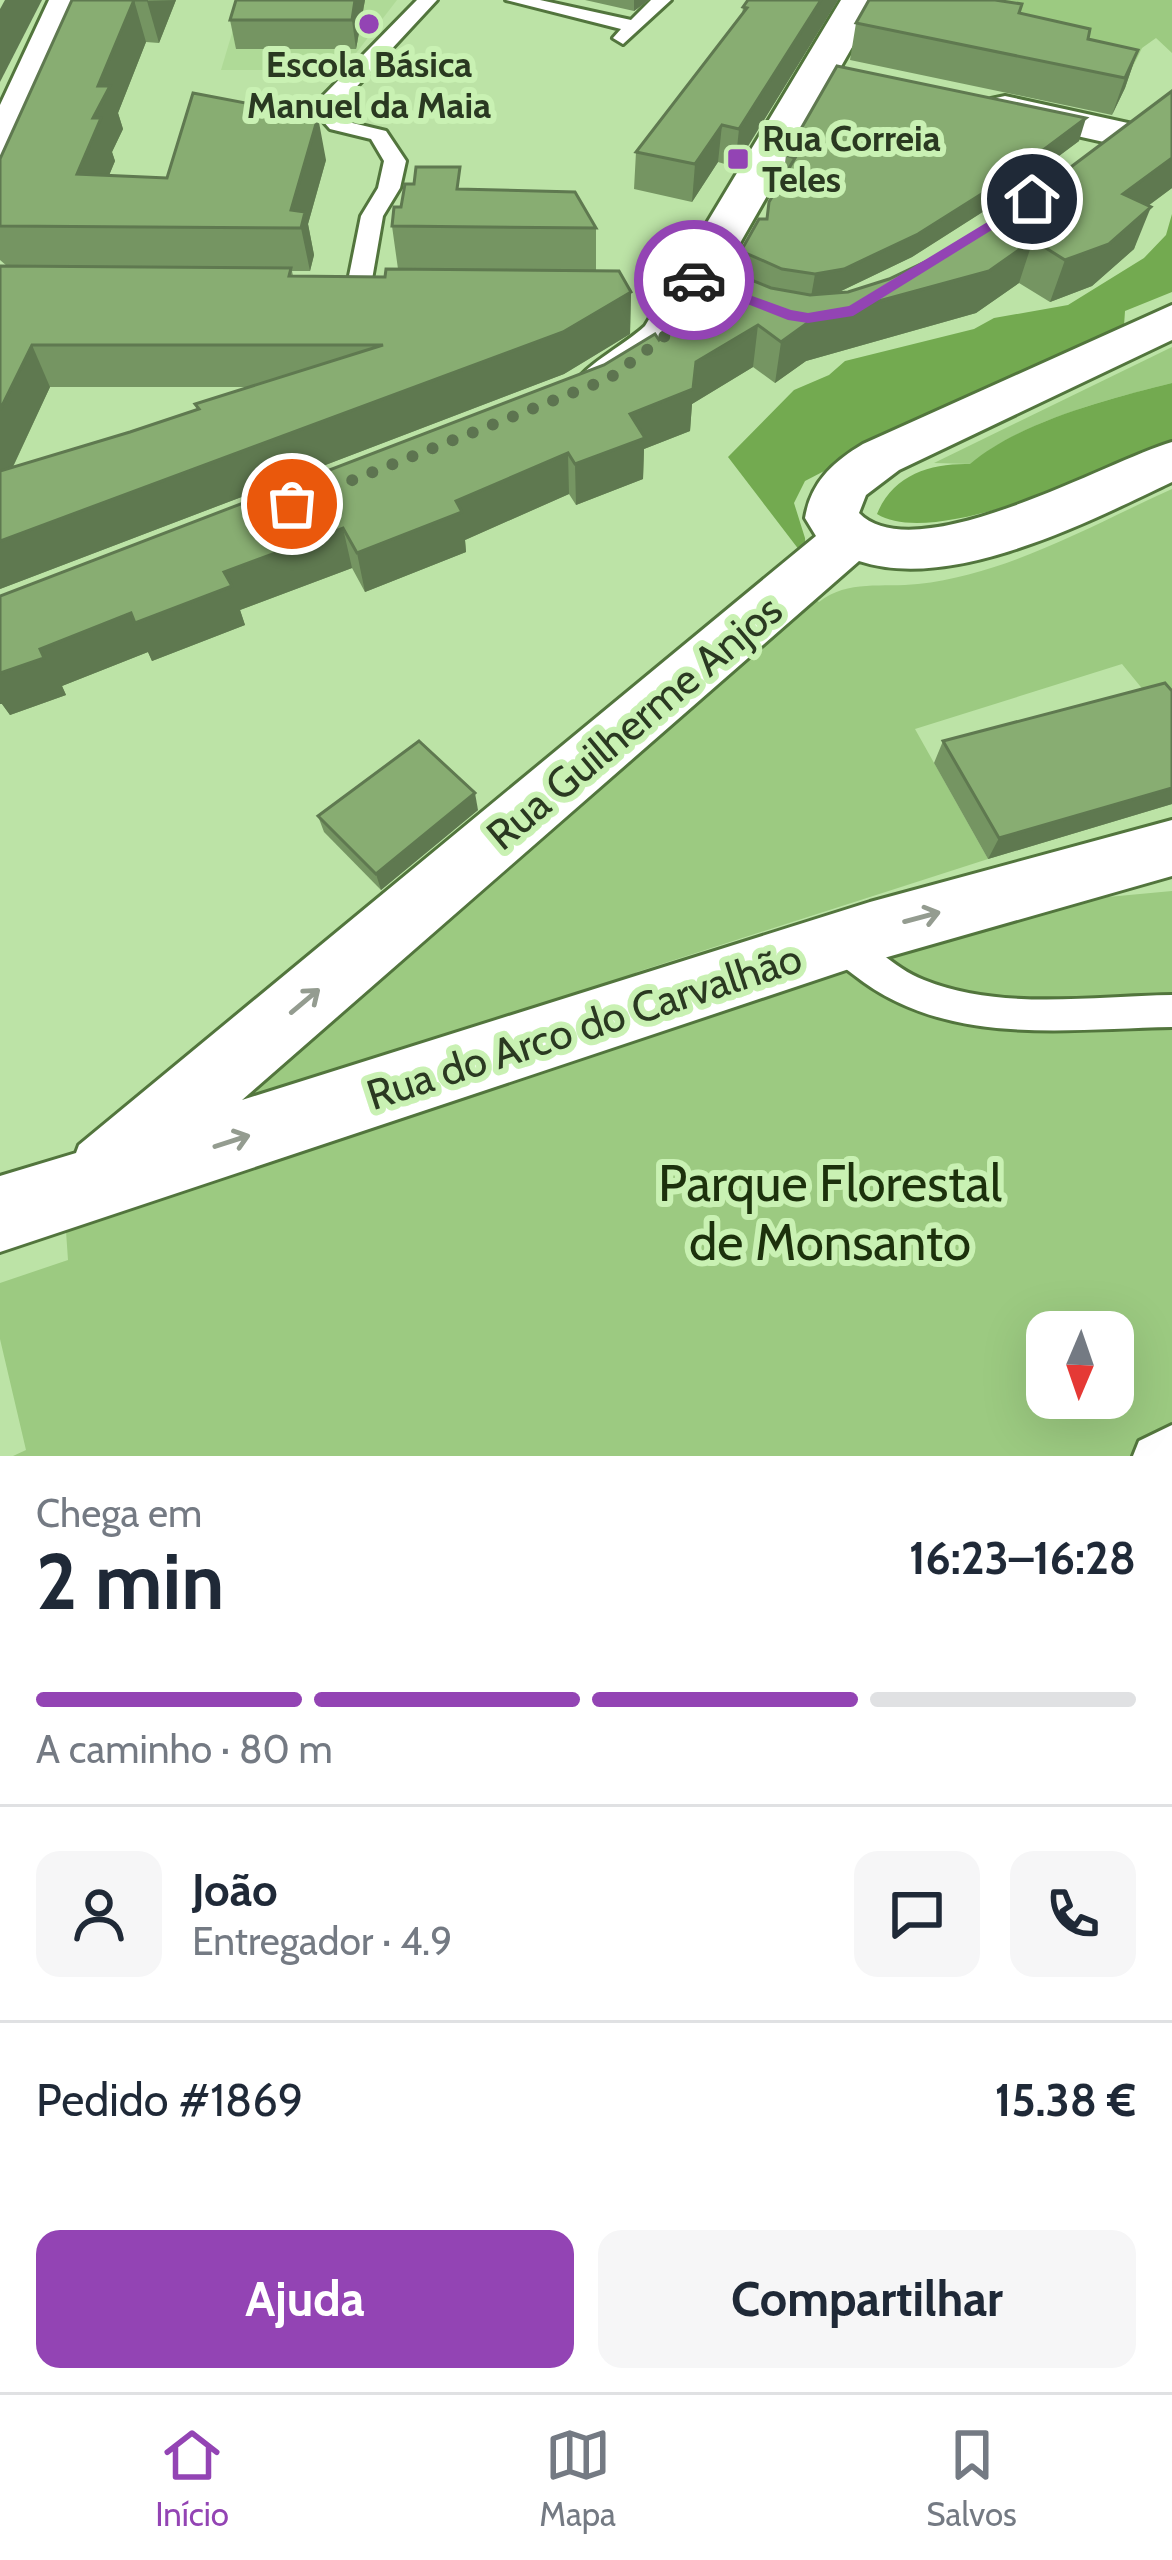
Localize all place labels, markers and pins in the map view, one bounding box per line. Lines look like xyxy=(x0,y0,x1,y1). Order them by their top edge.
marker: Escola Básica Manuel da Maia xyxy=(356,11,382,37)
place label: Escola Básica Manuel da Maia xyxy=(247,42,491,127)
place label: Rua Correia Teles xyxy=(762,116,941,201)
marker: Rua Correia Teles xyxy=(725,146,751,172)
pin xyxy=(981,148,1083,250)
pin xyxy=(241,453,343,555)

